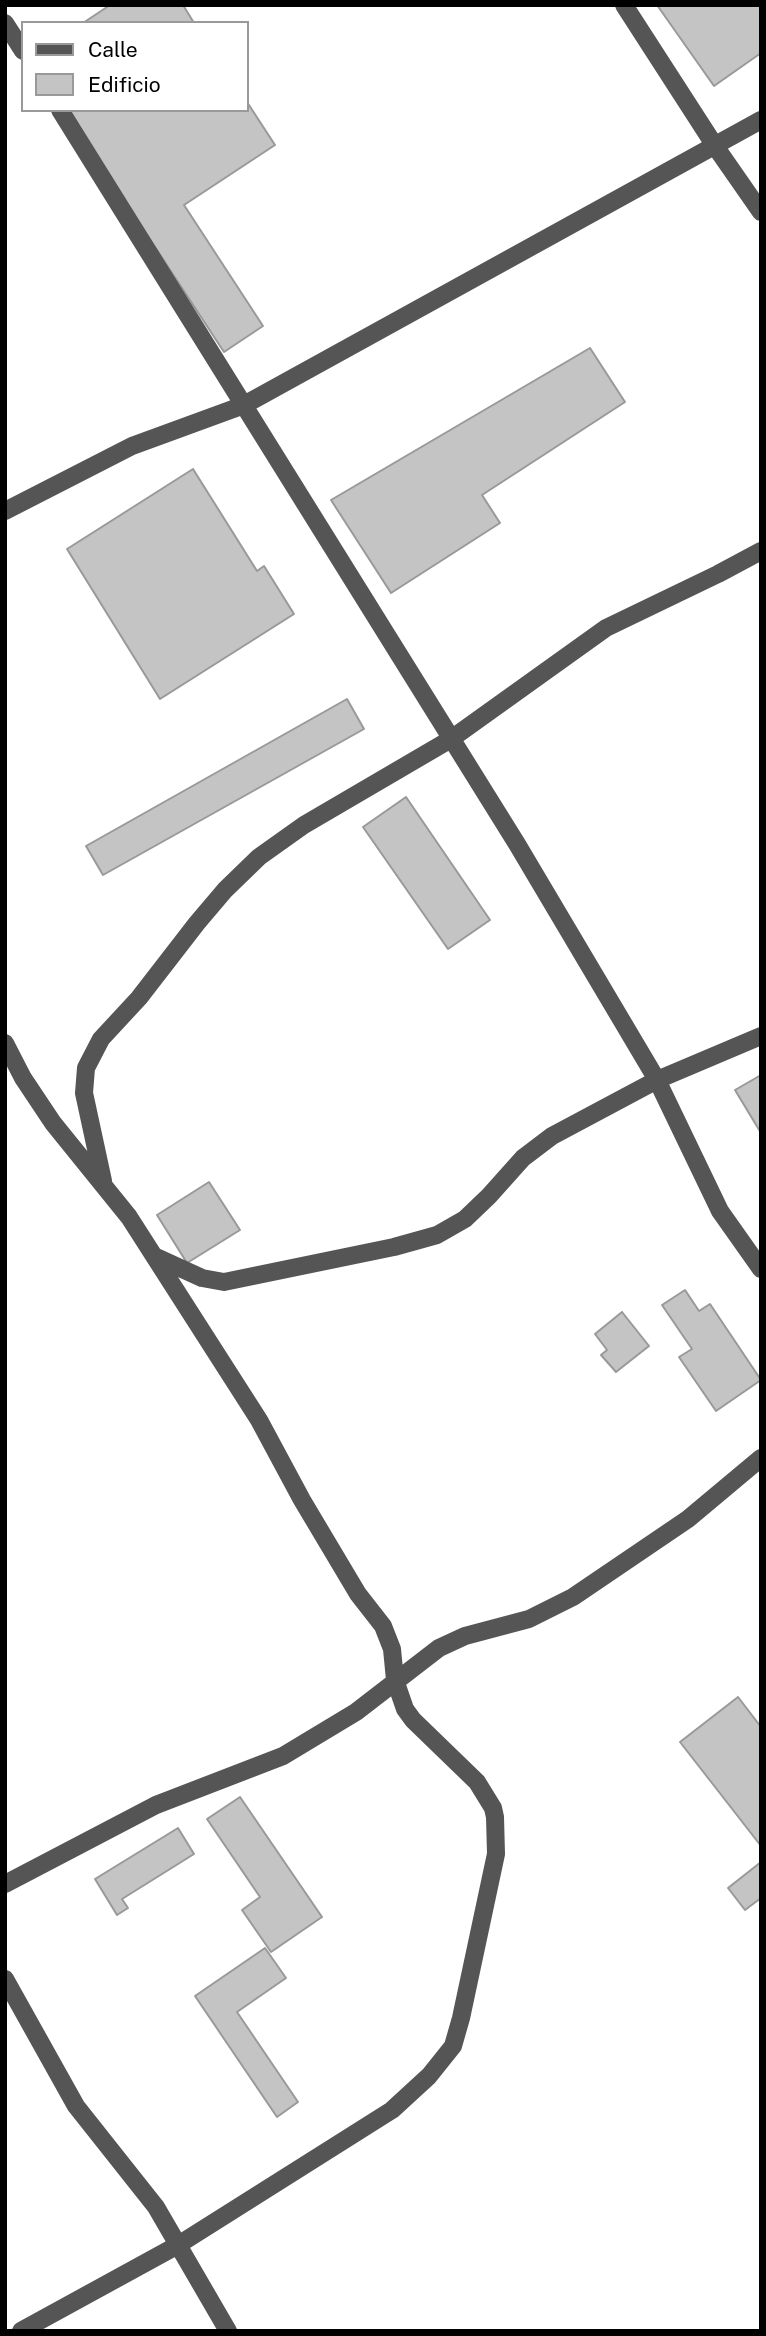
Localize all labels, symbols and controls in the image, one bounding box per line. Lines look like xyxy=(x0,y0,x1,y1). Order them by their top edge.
legend xyxy=(21,21,248,112)
text: Calle xyxy=(88,37,138,62)
text: Edificio xyxy=(88,72,161,97)

